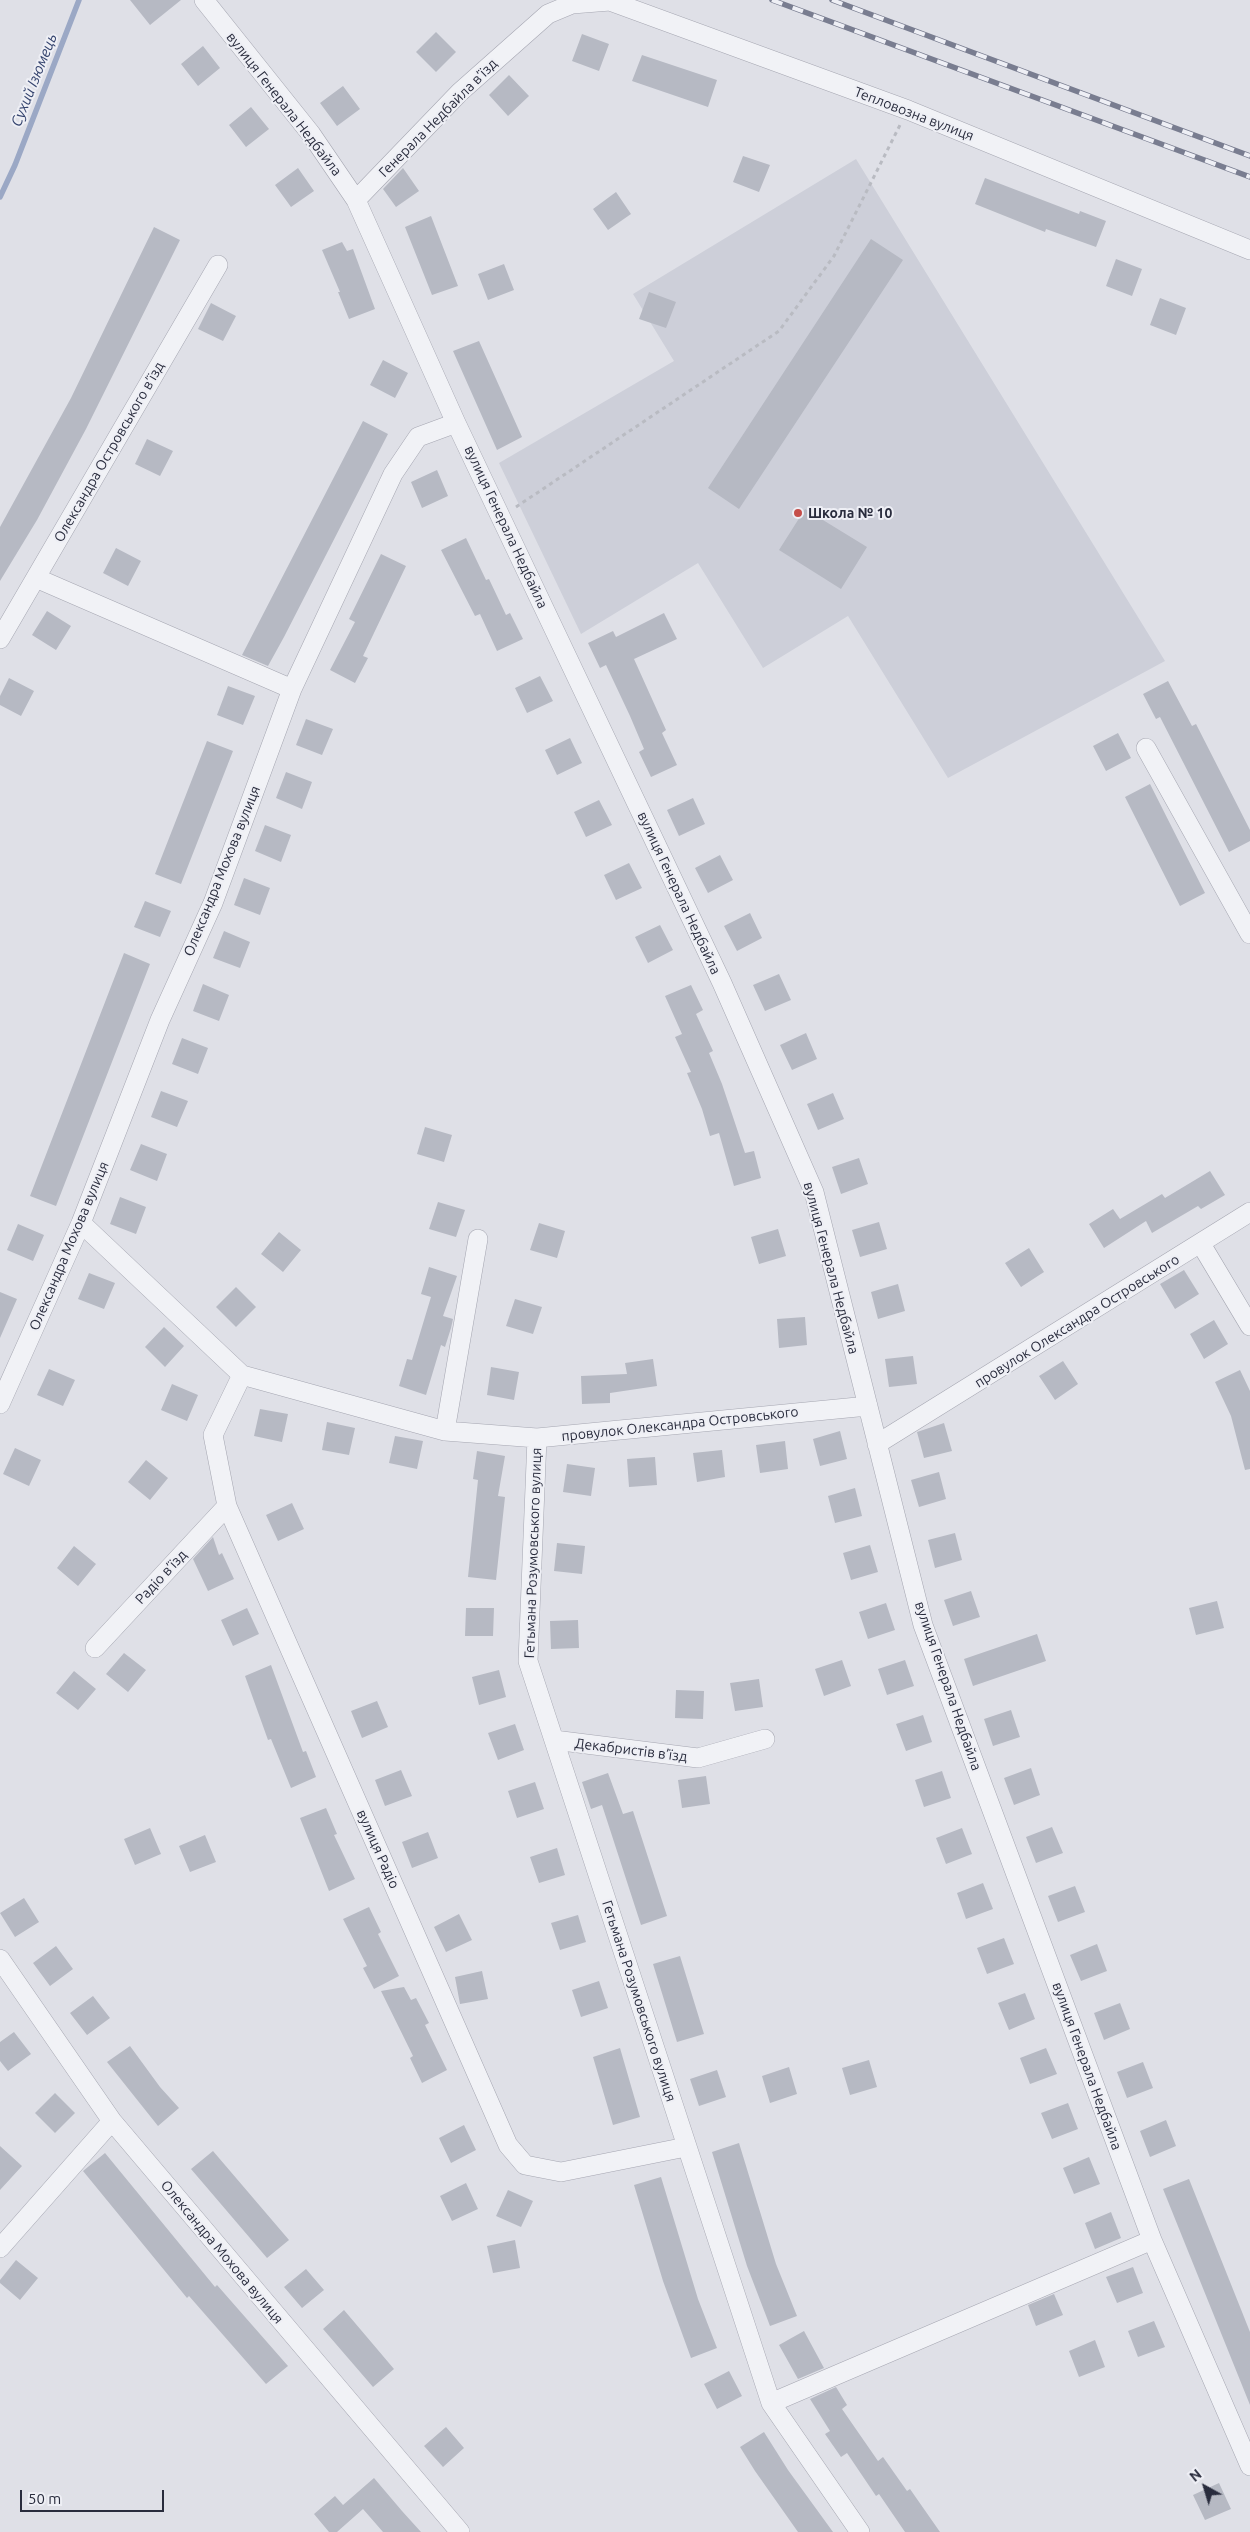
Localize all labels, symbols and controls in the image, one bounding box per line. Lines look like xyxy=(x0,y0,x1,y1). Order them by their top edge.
street label: вулиця Генерала Недбайла xyxy=(223,29,345,179)
water label: Сухий Ізюмець xyxy=(7,31,61,129)
street label: Генерала Недбайла в’їзд xyxy=(375,55,501,181)
street label: Тепловозна вулиця xyxy=(852,83,976,145)
street label: Олександра Островського в’їзд xyxy=(50,359,168,545)
street label: вулиця Генерала Недбайла xyxy=(461,443,551,611)
place label: Школа № 10 xyxy=(808,505,892,521)
marker: Школа № 10 xyxy=(792,507,804,519)
street label: Олександра Мохова вулиця xyxy=(180,783,264,959)
street label: вулиця Генерала Недбайла xyxy=(634,809,724,977)
street label: Олександра Мохова вулиця xyxy=(26,1159,112,1333)
street label: вулиця Генерала Недбайла xyxy=(800,1180,862,1356)
street label: провулок Олександра Островського xyxy=(972,1251,1182,1391)
street label: провулок Олександра Островського xyxy=(561,1403,799,1445)
street label: Гетьмана Розумовського вулиця xyxy=(521,1447,545,1659)
street label: Радіо в’їзд xyxy=(132,1547,190,1607)
street label: вулиця Генерала Недбайла xyxy=(911,1599,985,1773)
street label: Декабристів в’їзд xyxy=(574,1735,688,1765)
street label: вулиця Радіо xyxy=(353,1807,403,1891)
street label: Гетьмана Розумовського вулиця xyxy=(598,1898,680,2104)
street label: вулиця Генерала Недбайла xyxy=(1049,1980,1125,2152)
street label: Олександра Мохова вулиця xyxy=(157,2177,287,2327)
north arrow xyxy=(1180,2462,1230,2512)
text: N xyxy=(1186,2466,1205,2485)
scale bar xyxy=(22,2480,166,2512)
text: 50 m xyxy=(28,2490,61,2507)

